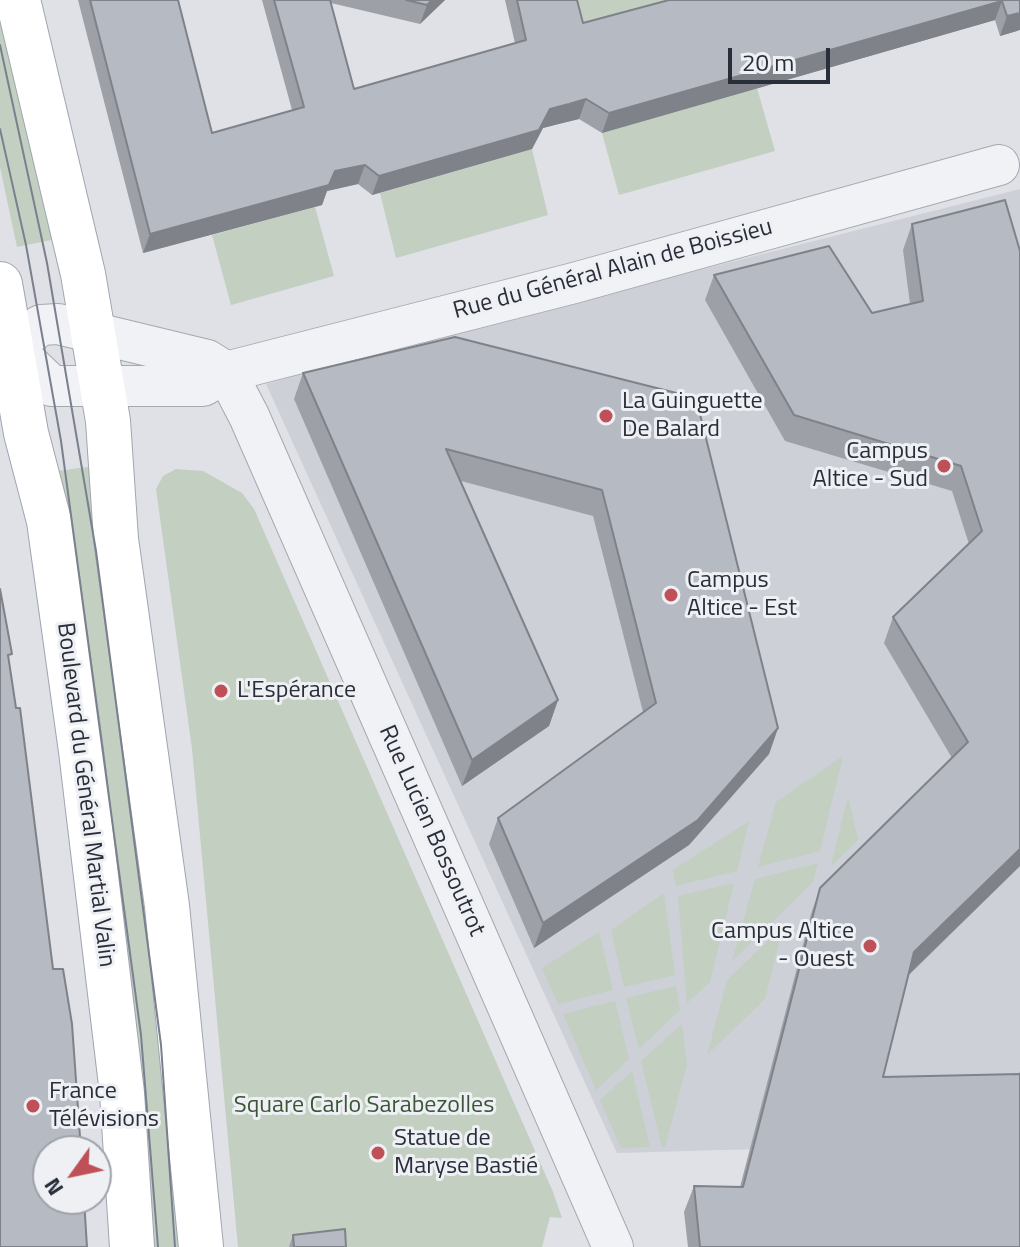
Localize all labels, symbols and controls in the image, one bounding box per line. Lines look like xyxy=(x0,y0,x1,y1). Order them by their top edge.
scale bar xyxy=(732,32,834,82)
text: 20 m xyxy=(742,44,794,80)
street label: Rue du Général Alain de Boissieu xyxy=(450,213,776,327)
place label: La Guinguette De Balard xyxy=(622,388,763,444)
marker: La Guinguette De Balard xyxy=(597,407,615,425)
place label: Campus Altice - Sud xyxy=(813,438,928,494)
marker: Campus Altice - Sud xyxy=(935,457,953,475)
place label: Campus Altice - Est xyxy=(687,567,797,623)
marker: Campus Altice - Est xyxy=(662,586,680,604)
street label: Boulevard du Général Martial Valin xyxy=(50,621,120,969)
place label: L'Espérance xyxy=(237,677,356,705)
marker: L'Espérance xyxy=(212,682,230,700)
street label: Rue Lucien Bossoutrot xyxy=(372,721,490,941)
place label: Campus Altice - Ouest xyxy=(711,918,854,974)
marker: Campus Altice - Ouest xyxy=(861,937,879,955)
place label: France Télévisions xyxy=(49,1078,159,1134)
park label: Square Carlo Sarabezolles xyxy=(234,1092,494,1120)
marker: France Télévisions xyxy=(24,1097,42,1115)
place label: Statue de Maryse Bastié xyxy=(394,1125,538,1181)
north arrow xyxy=(32,1135,112,1215)
marker: Statue de Maryse Bastié xyxy=(369,1144,387,1162)
text: N xyxy=(35,1171,72,1203)

